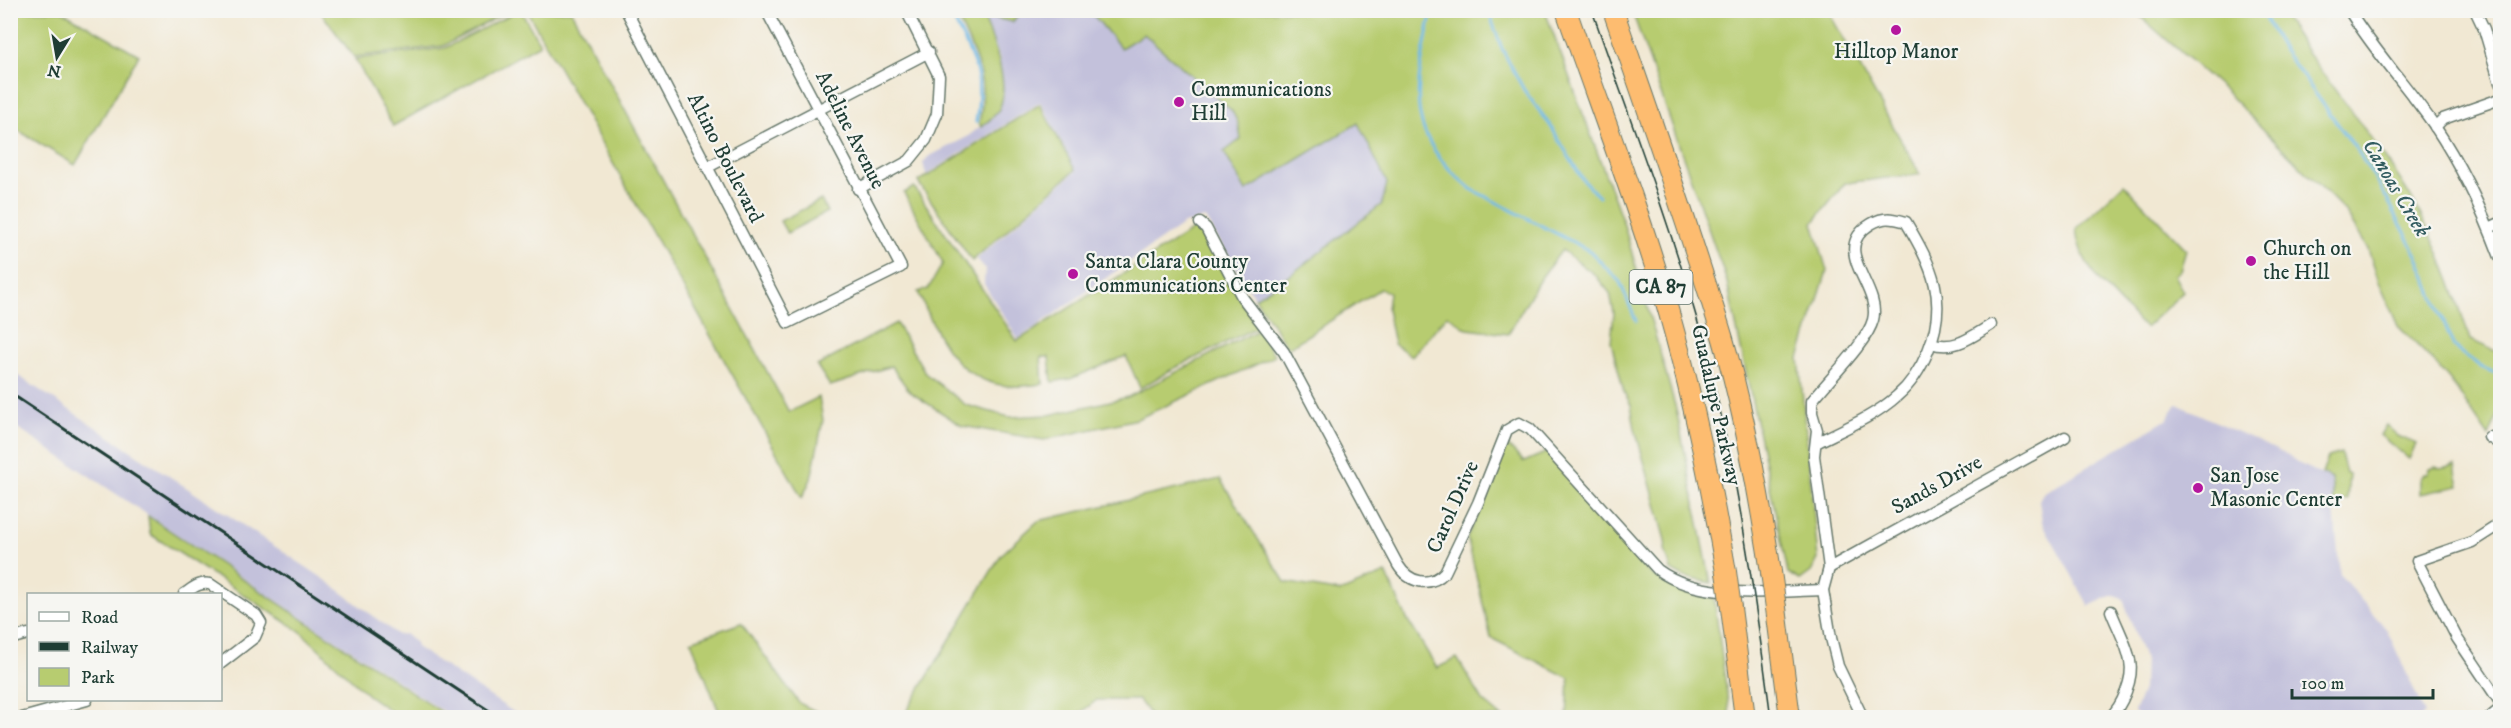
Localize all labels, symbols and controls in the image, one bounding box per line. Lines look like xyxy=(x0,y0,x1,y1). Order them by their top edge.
marker: Hilltop Manor xyxy=(1889,23,1903,37)
north arrow xyxy=(27,27,87,87)
place label: Hilltop Manor xyxy=(1834,39,1958,65)
text: N xyxy=(46,60,63,82)
street label: Adeline Avenue xyxy=(809,67,891,194)
place label: Communications Hill xyxy=(1191,77,1331,127)
street label: Altino Boulevard xyxy=(681,89,769,228)
marker: Communications Hill xyxy=(1172,95,1186,109)
water label: Canoas Creek xyxy=(2356,134,2436,243)
place label: Church on the Hill xyxy=(2263,236,2352,286)
place label: Santa Clara County Communications Center xyxy=(1085,249,1287,299)
marker: Church on the Hill xyxy=(2244,254,2258,268)
marker: Santa Clara County Communications Center xyxy=(1066,267,1080,281)
road number: CA 87 xyxy=(1630,270,1692,304)
street label: Guadalupe Parkway xyxy=(1685,322,1747,489)
street label: Sands Drive xyxy=(1887,449,1987,521)
street label: Carol Drive xyxy=(1421,456,1485,557)
place label: San Jose Masonic Center xyxy=(2210,463,2342,513)
marker: San Jose Masonic Center xyxy=(2191,481,2205,495)
legend xyxy=(27,593,222,701)
text: Road xyxy=(81,607,118,629)
text: Railway xyxy=(81,637,139,659)
scale bar xyxy=(2292,662,2433,700)
text: Park xyxy=(81,667,115,689)
text: 100 m xyxy=(2301,673,2344,695)

